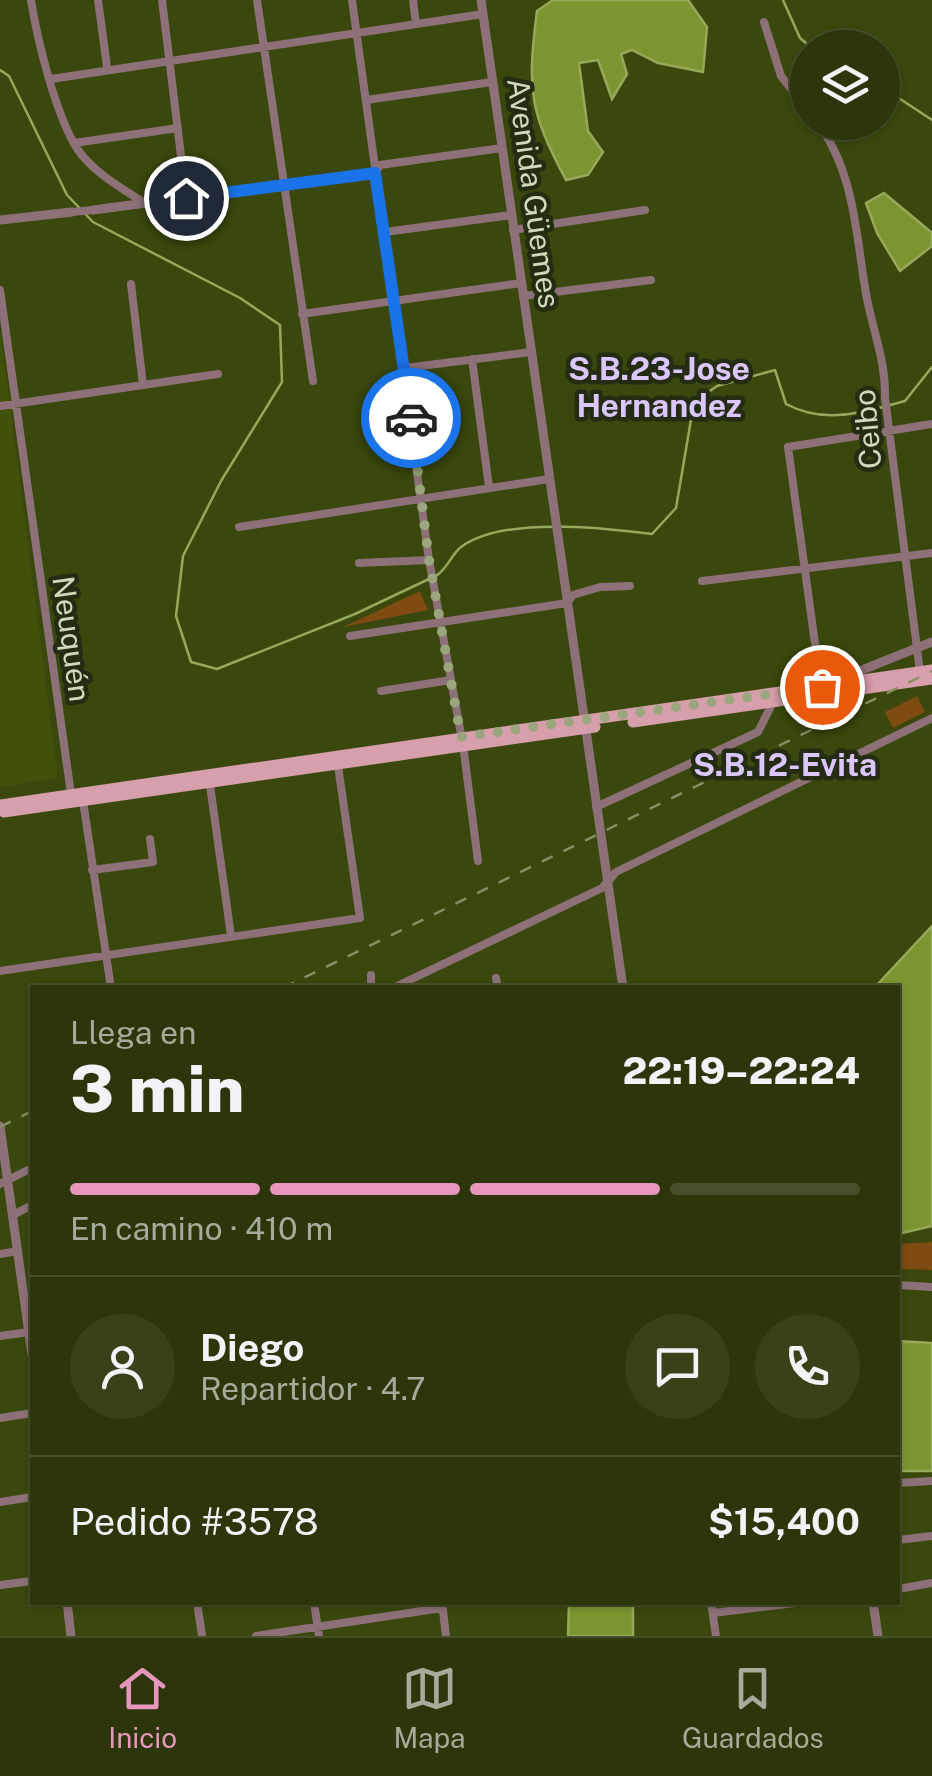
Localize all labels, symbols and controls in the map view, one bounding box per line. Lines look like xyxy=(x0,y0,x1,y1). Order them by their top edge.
map controls xyxy=(790,30,900,140)
button: layers xyxy=(790,30,900,140)
street label: Avenida Güemes xyxy=(500,75,568,310)
pin xyxy=(144,156,229,241)
icon: home xyxy=(159,171,214,226)
district label: S.B.23-Jose Hernandez xyxy=(568,350,750,424)
courier xyxy=(361,368,461,468)
street label: Ceibo xyxy=(846,388,888,471)
icon: car xyxy=(384,391,439,446)
street label: Neuquén xyxy=(45,574,99,704)
pin xyxy=(780,645,865,730)
icon: bag xyxy=(795,660,850,715)
district label: S.B.12-Evita xyxy=(693,746,877,783)
text: Llega en xyxy=(70,1014,196,1051)
text: 22:19–22:24 xyxy=(622,1048,860,1093)
text: 3 min xyxy=(70,1050,245,1127)
text: En camino · 410 m xyxy=(70,1210,333,1247)
button: person xyxy=(70,1314,175,1419)
button: chat xyxy=(625,1314,730,1419)
button: phone xyxy=(755,1314,860,1419)
text: Diego xyxy=(200,1325,304,1370)
text: Repartidor · 4.7 xyxy=(200,1370,425,1407)
text: Pedido #3578 xyxy=(70,1499,319,1544)
text: $15,400 xyxy=(708,1499,860,1544)
tab: Inicio xyxy=(108,1661,177,1754)
tab: Mapa xyxy=(393,1661,466,1754)
tab: Guardados xyxy=(682,1661,824,1754)

